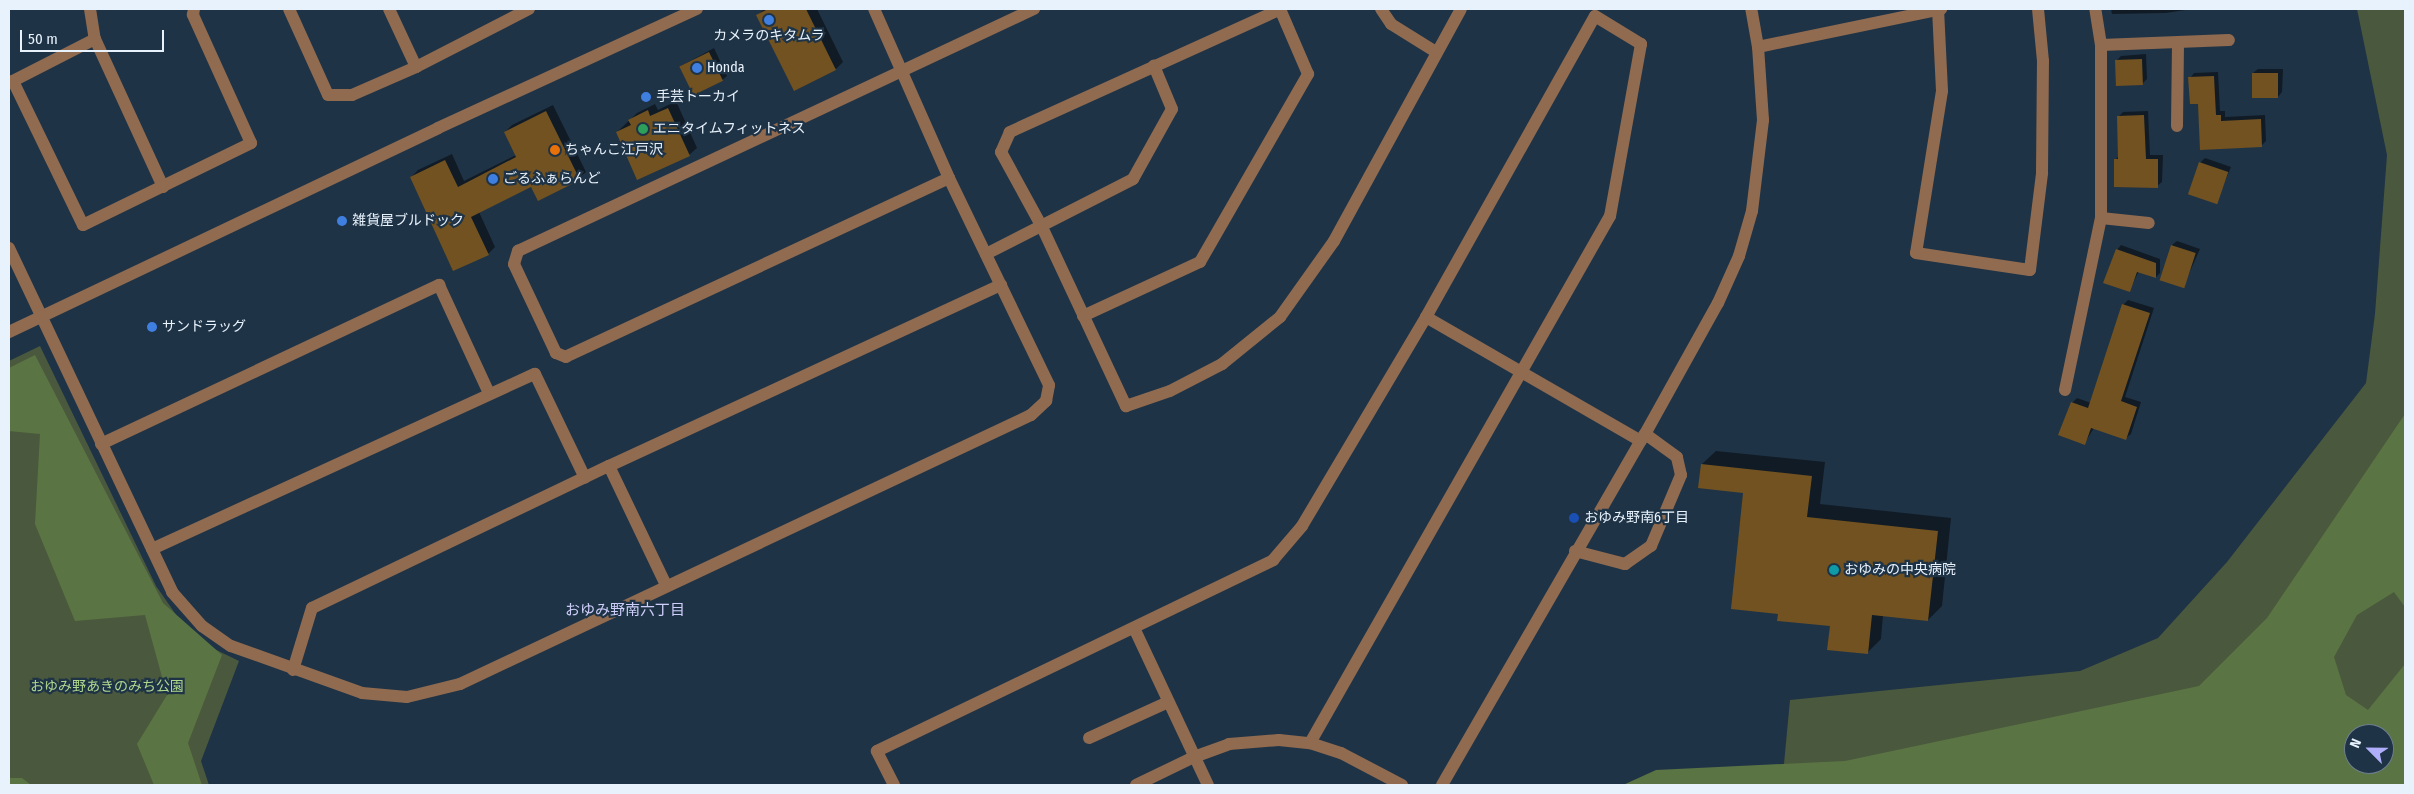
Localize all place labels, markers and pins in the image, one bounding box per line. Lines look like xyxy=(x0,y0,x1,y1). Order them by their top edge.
marker: カメラのキタムラ xyxy=(763,14,775,26)
place label: カメラのキタムラ xyxy=(713,28,825,44)
place label: Honda xyxy=(707,60,745,76)
marker: Honda xyxy=(691,62,703,74)
place label: 手芸トーカイ xyxy=(656,89,740,105)
marker: 手芸トーカイ xyxy=(640,91,652,103)
place label: エニタイムフィットネス xyxy=(653,121,807,137)
marker: エニタイムフィットネス xyxy=(637,123,649,135)
place label: ちゃんこ江戸沢 xyxy=(565,142,663,158)
marker: ちゃんこ江戸沢 xyxy=(549,144,561,156)
place label: ごるふぁらんど xyxy=(503,171,601,187)
marker: ごるふぁらんど xyxy=(487,173,499,185)
place label: 雑貨屋ブルドック xyxy=(352,213,464,229)
marker: 雑貨屋ブルドック xyxy=(336,215,348,227)
place label: サンドラッグ xyxy=(162,319,246,335)
marker: サンドラッグ xyxy=(146,321,158,333)
place label: おゆみ野南6丁目 xyxy=(1584,510,1689,526)
marker: おゆみ野南6丁目 xyxy=(1568,512,1580,524)
place label: おゆみの中央病院 xyxy=(1844,562,1956,578)
marker: おゆみの中央病院 xyxy=(1828,564,1840,576)

